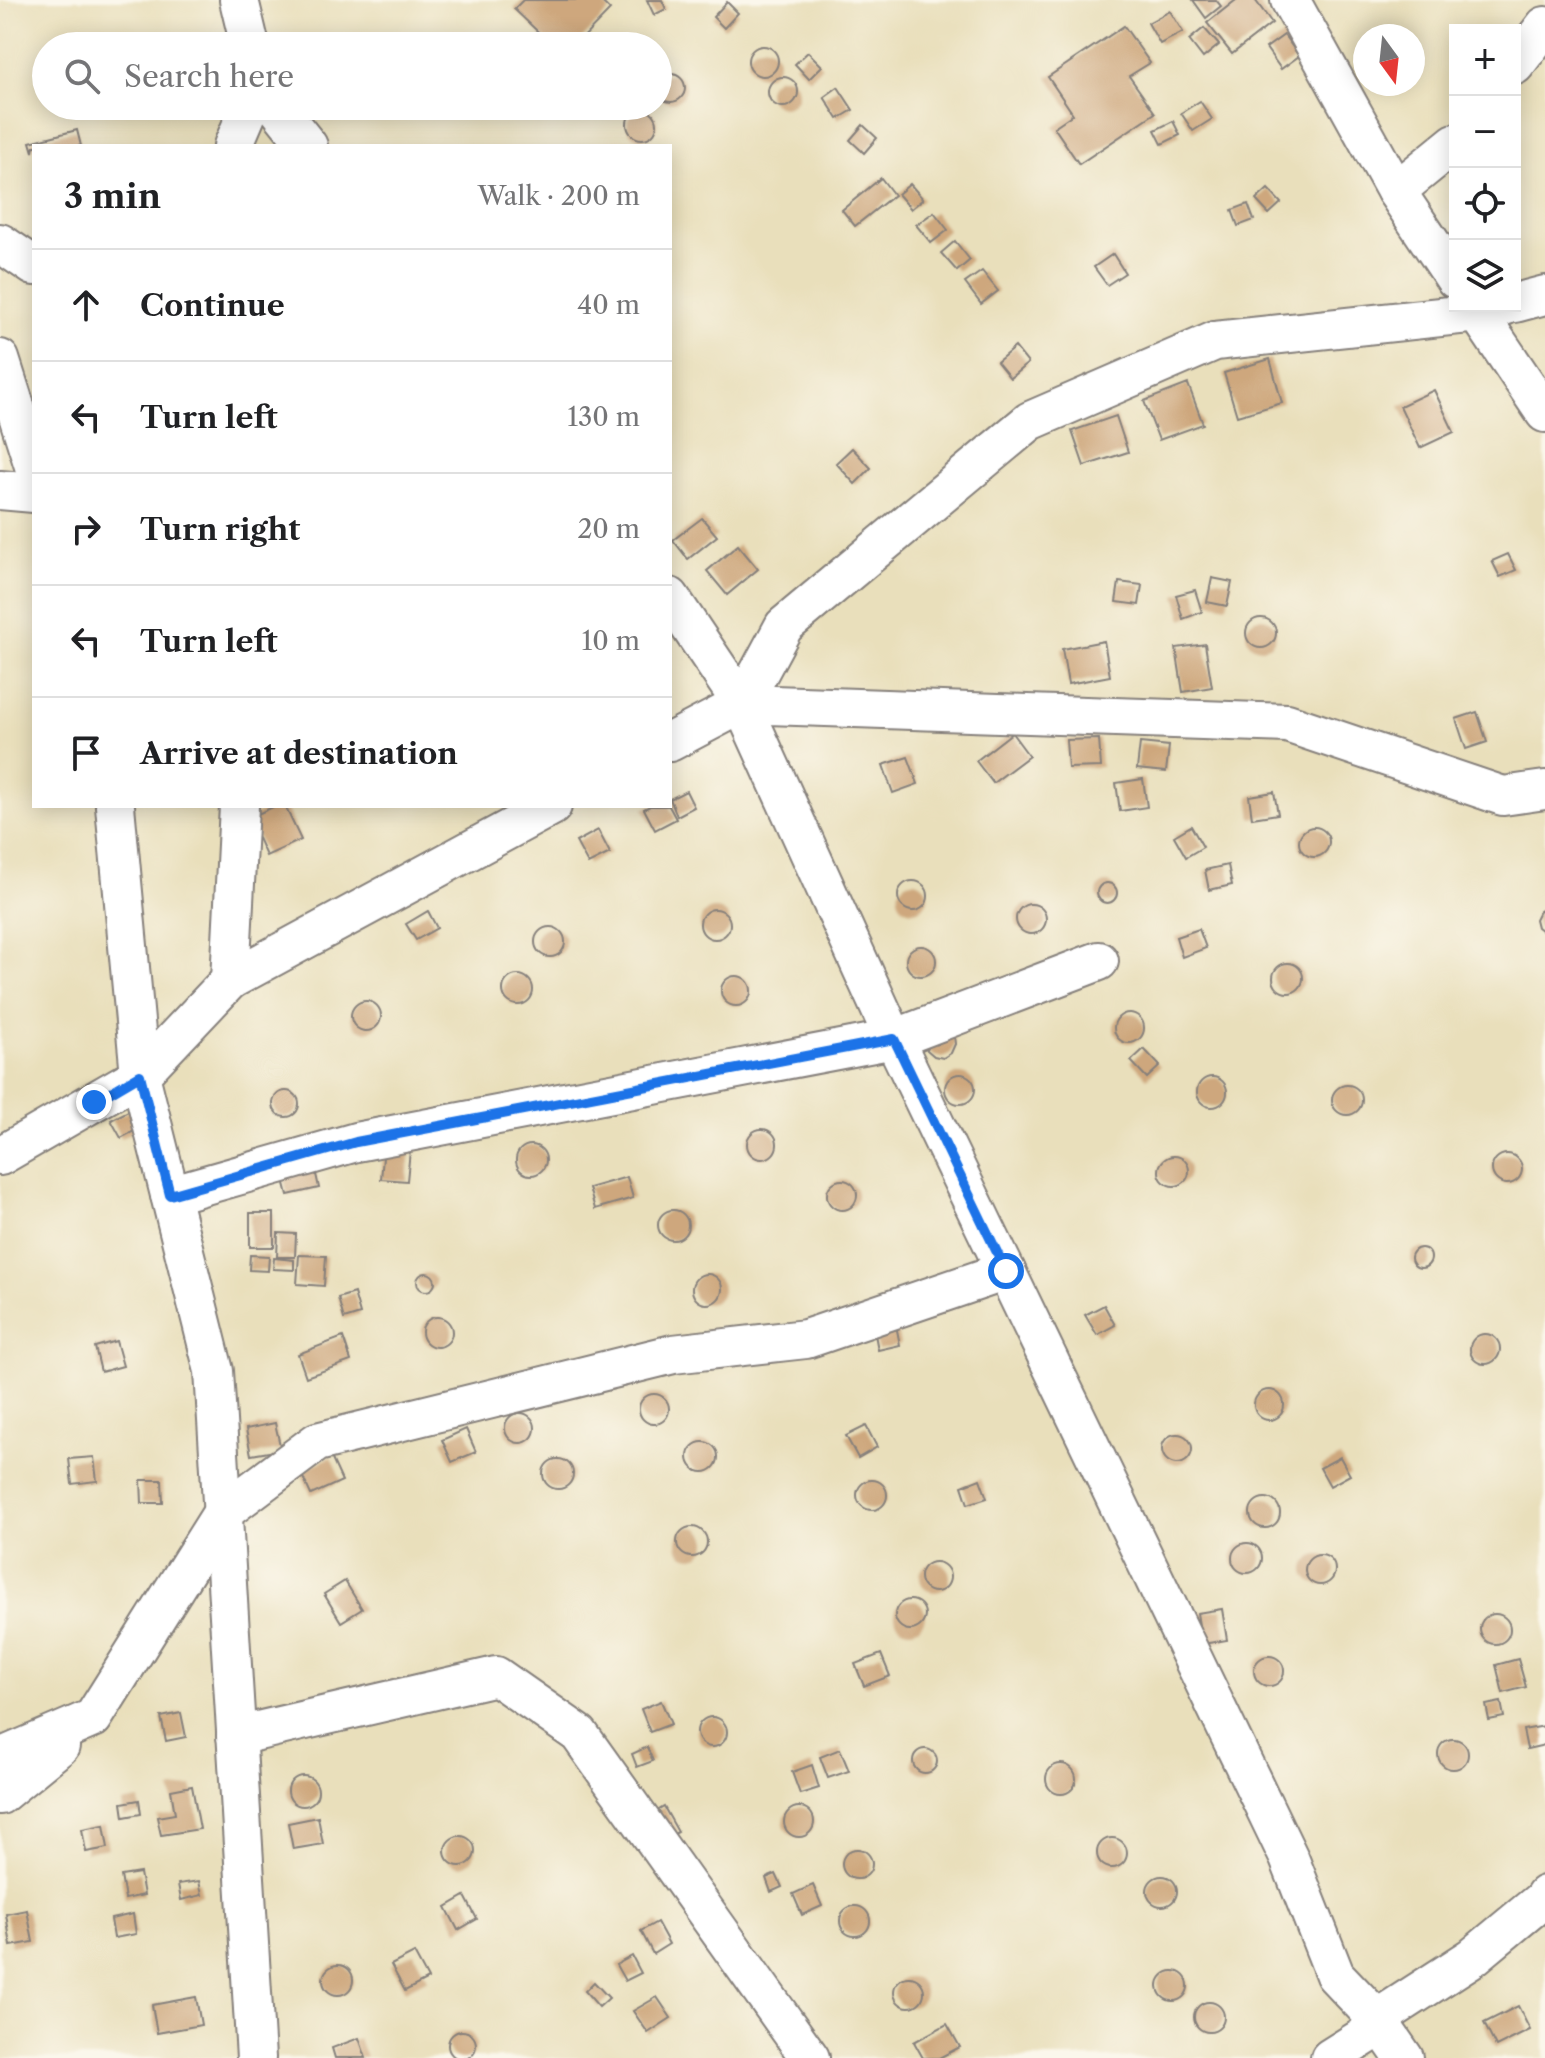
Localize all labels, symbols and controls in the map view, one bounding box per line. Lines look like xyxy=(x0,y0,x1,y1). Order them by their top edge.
north arrow xyxy=(1353,24,1425,96)
map controls xyxy=(1449,24,1521,312)
button: + xyxy=(1449,24,1521,96)
search box xyxy=(32,32,672,120)
icon: search xyxy=(60,54,104,98)
text: Search here xyxy=(124,58,294,95)
button: − xyxy=(1449,96,1521,168)
button: locate xyxy=(1449,168,1521,240)
text: 3 min xyxy=(64,175,161,217)
text: Walk · 200 m xyxy=(478,180,640,212)
button: layers xyxy=(1449,240,1521,312)
icon: ahead xyxy=(64,283,108,327)
text: Continue xyxy=(140,287,285,324)
text: 40 m xyxy=(577,289,640,321)
icon: left xyxy=(64,395,108,439)
text: Turn left xyxy=(140,399,277,436)
text: 130 m xyxy=(567,401,640,433)
icon: right xyxy=(64,507,108,551)
text: Turn right xyxy=(140,511,300,548)
text: 20 m xyxy=(577,513,640,545)
icon: left xyxy=(64,619,108,663)
text: Turn left xyxy=(140,623,277,660)
text: 10 m xyxy=(581,625,640,657)
icon: arrive xyxy=(64,731,108,775)
text: Arrive at destination xyxy=(140,735,458,772)
route end xyxy=(76,1084,112,1120)
route start xyxy=(988,1253,1024,1289)

